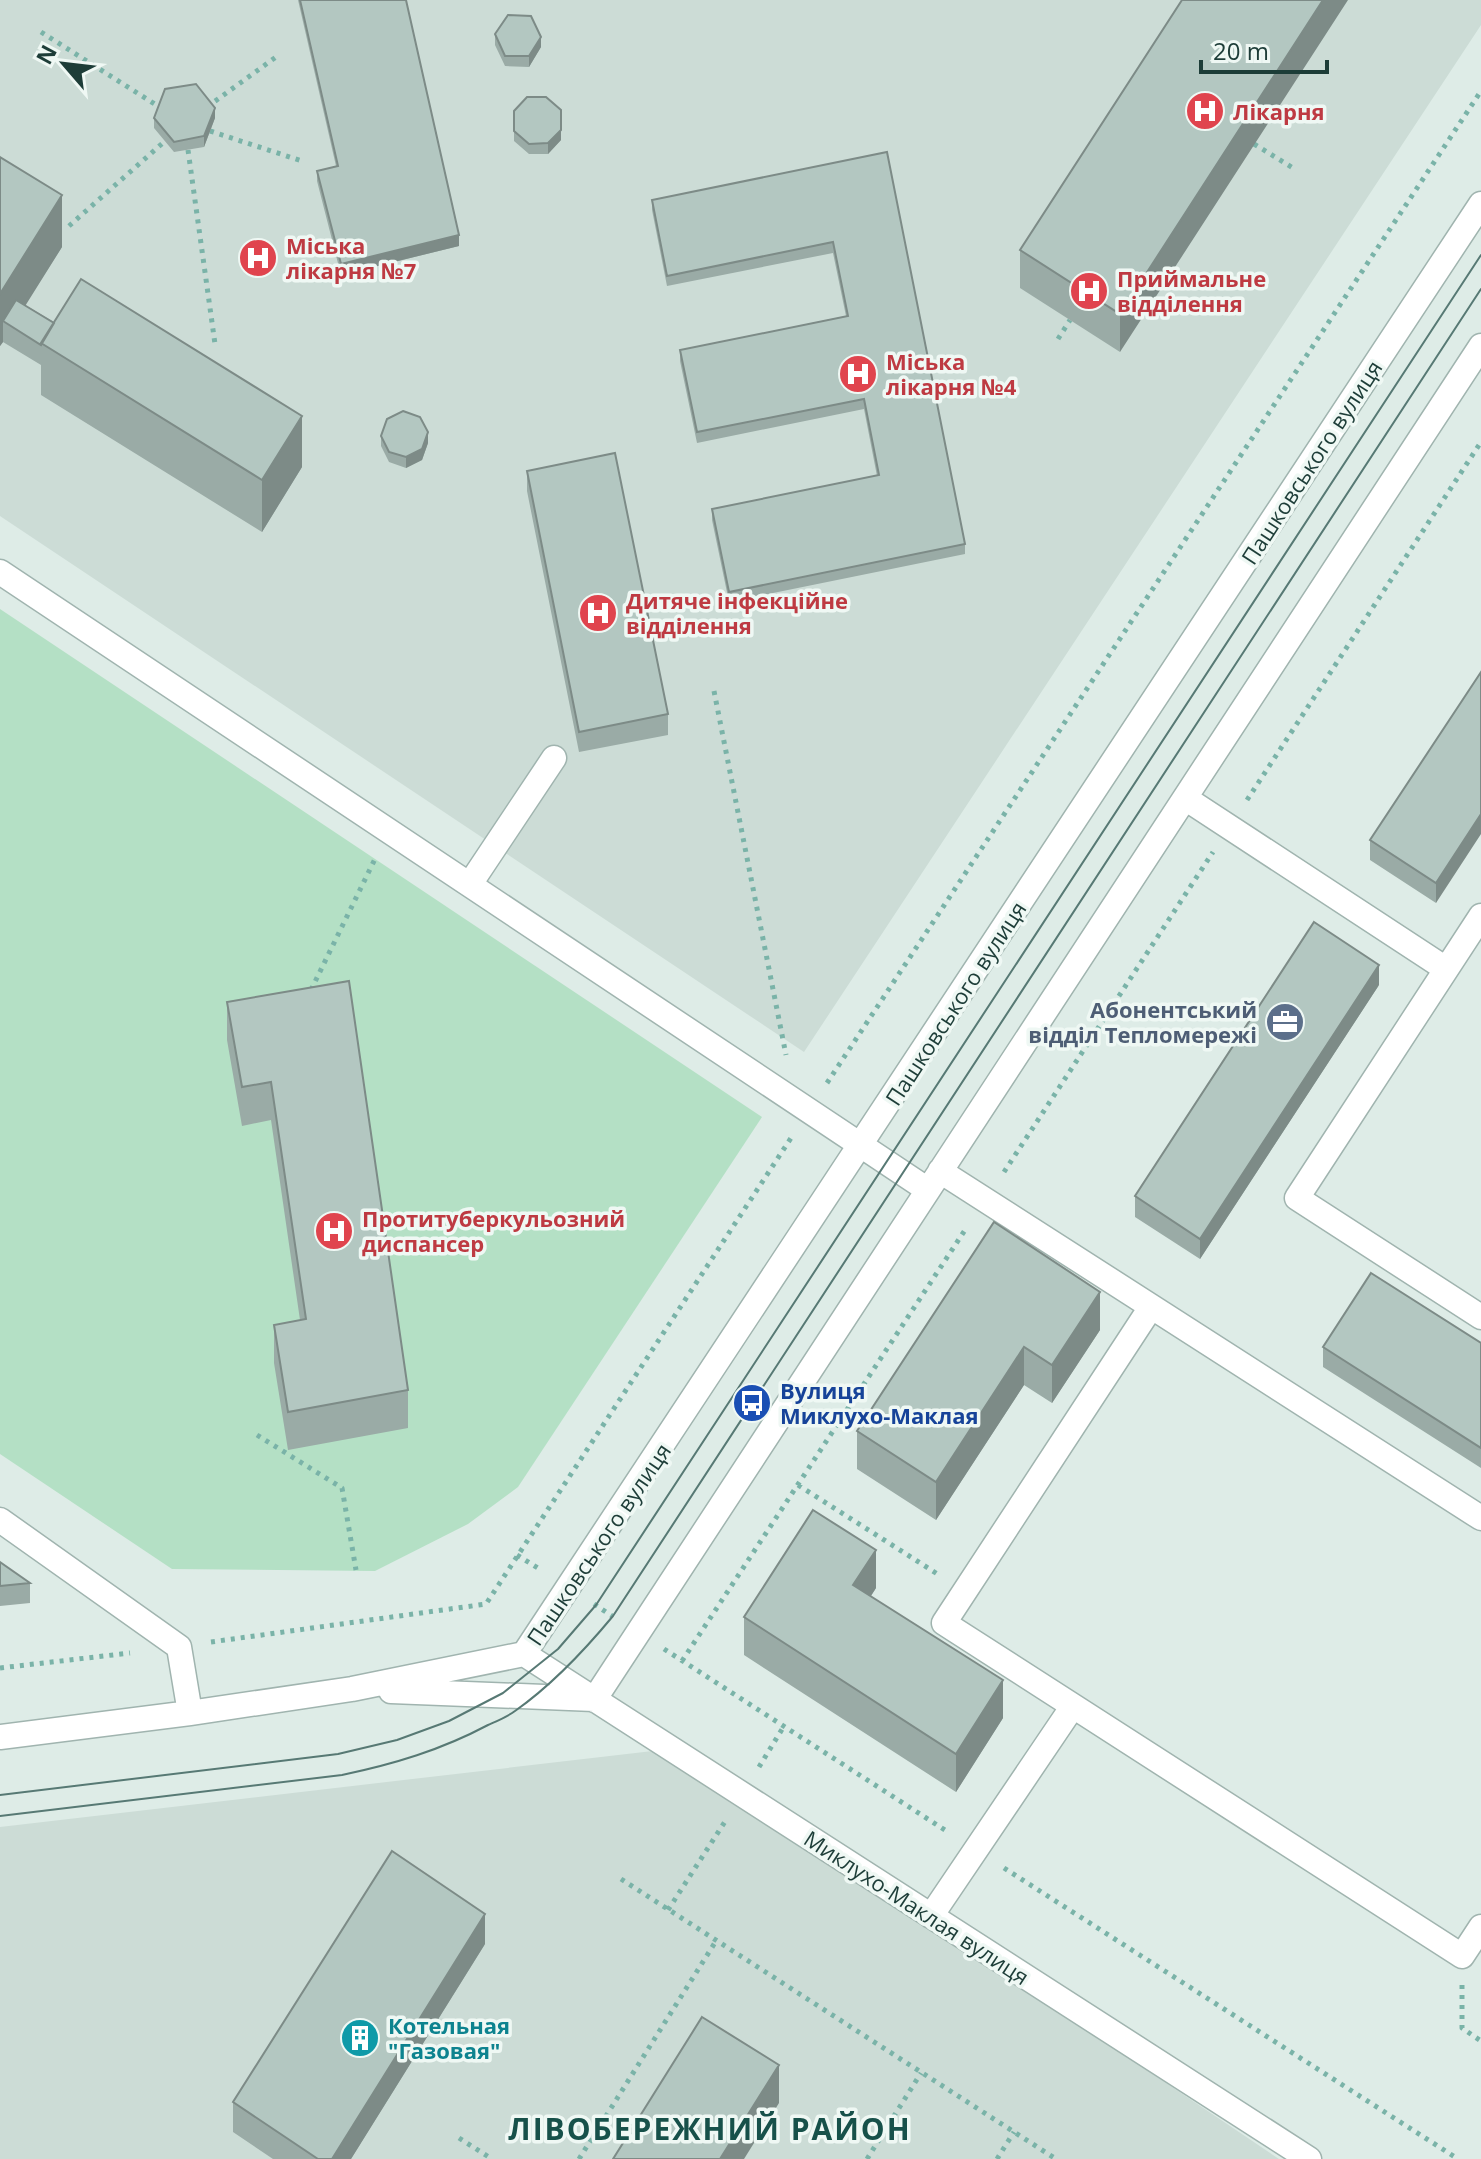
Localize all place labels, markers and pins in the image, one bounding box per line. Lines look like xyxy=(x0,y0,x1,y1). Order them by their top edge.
hospital icon: Лікарня xyxy=(1184,90,1226,132)
place label: Лікарня xyxy=(1233,96,1325,126)
place label: Міська лікарня №7 xyxy=(286,230,416,285)
hospital icon: Міська лікарня №7 xyxy=(237,237,279,279)
place label: Приймальне відділення xyxy=(1117,263,1266,318)
hospital icon: Приймальне відділення xyxy=(1068,270,1110,312)
place label: Міська лікарня №4 xyxy=(886,346,1017,401)
hospital icon: Міська лікарня №4 xyxy=(837,353,879,395)
place label: Дитяче інфекційне відділення xyxy=(626,585,848,640)
hospital icon: Дитяче інфекційне відділення xyxy=(577,592,619,634)
place label: Абонентський відділ Тепломережі xyxy=(1028,994,1257,1049)
office icon: Абонентський відділ Тепломережі xyxy=(1264,1001,1306,1043)
place label: Протитуберкульозний диспансер xyxy=(362,1203,625,1258)
hospital icon: Протитуберкульозний диспансер xyxy=(313,1210,355,1252)
place label: Вулиця Миклухо-Маклая xyxy=(780,1375,979,1430)
bus stop icon: Вулиця Миклухо-Маклая xyxy=(731,1382,773,1424)
place label: Котельная "Газовая" xyxy=(388,2010,510,2065)
building icon: Котельная "Газовая" xyxy=(339,2017,381,2059)

